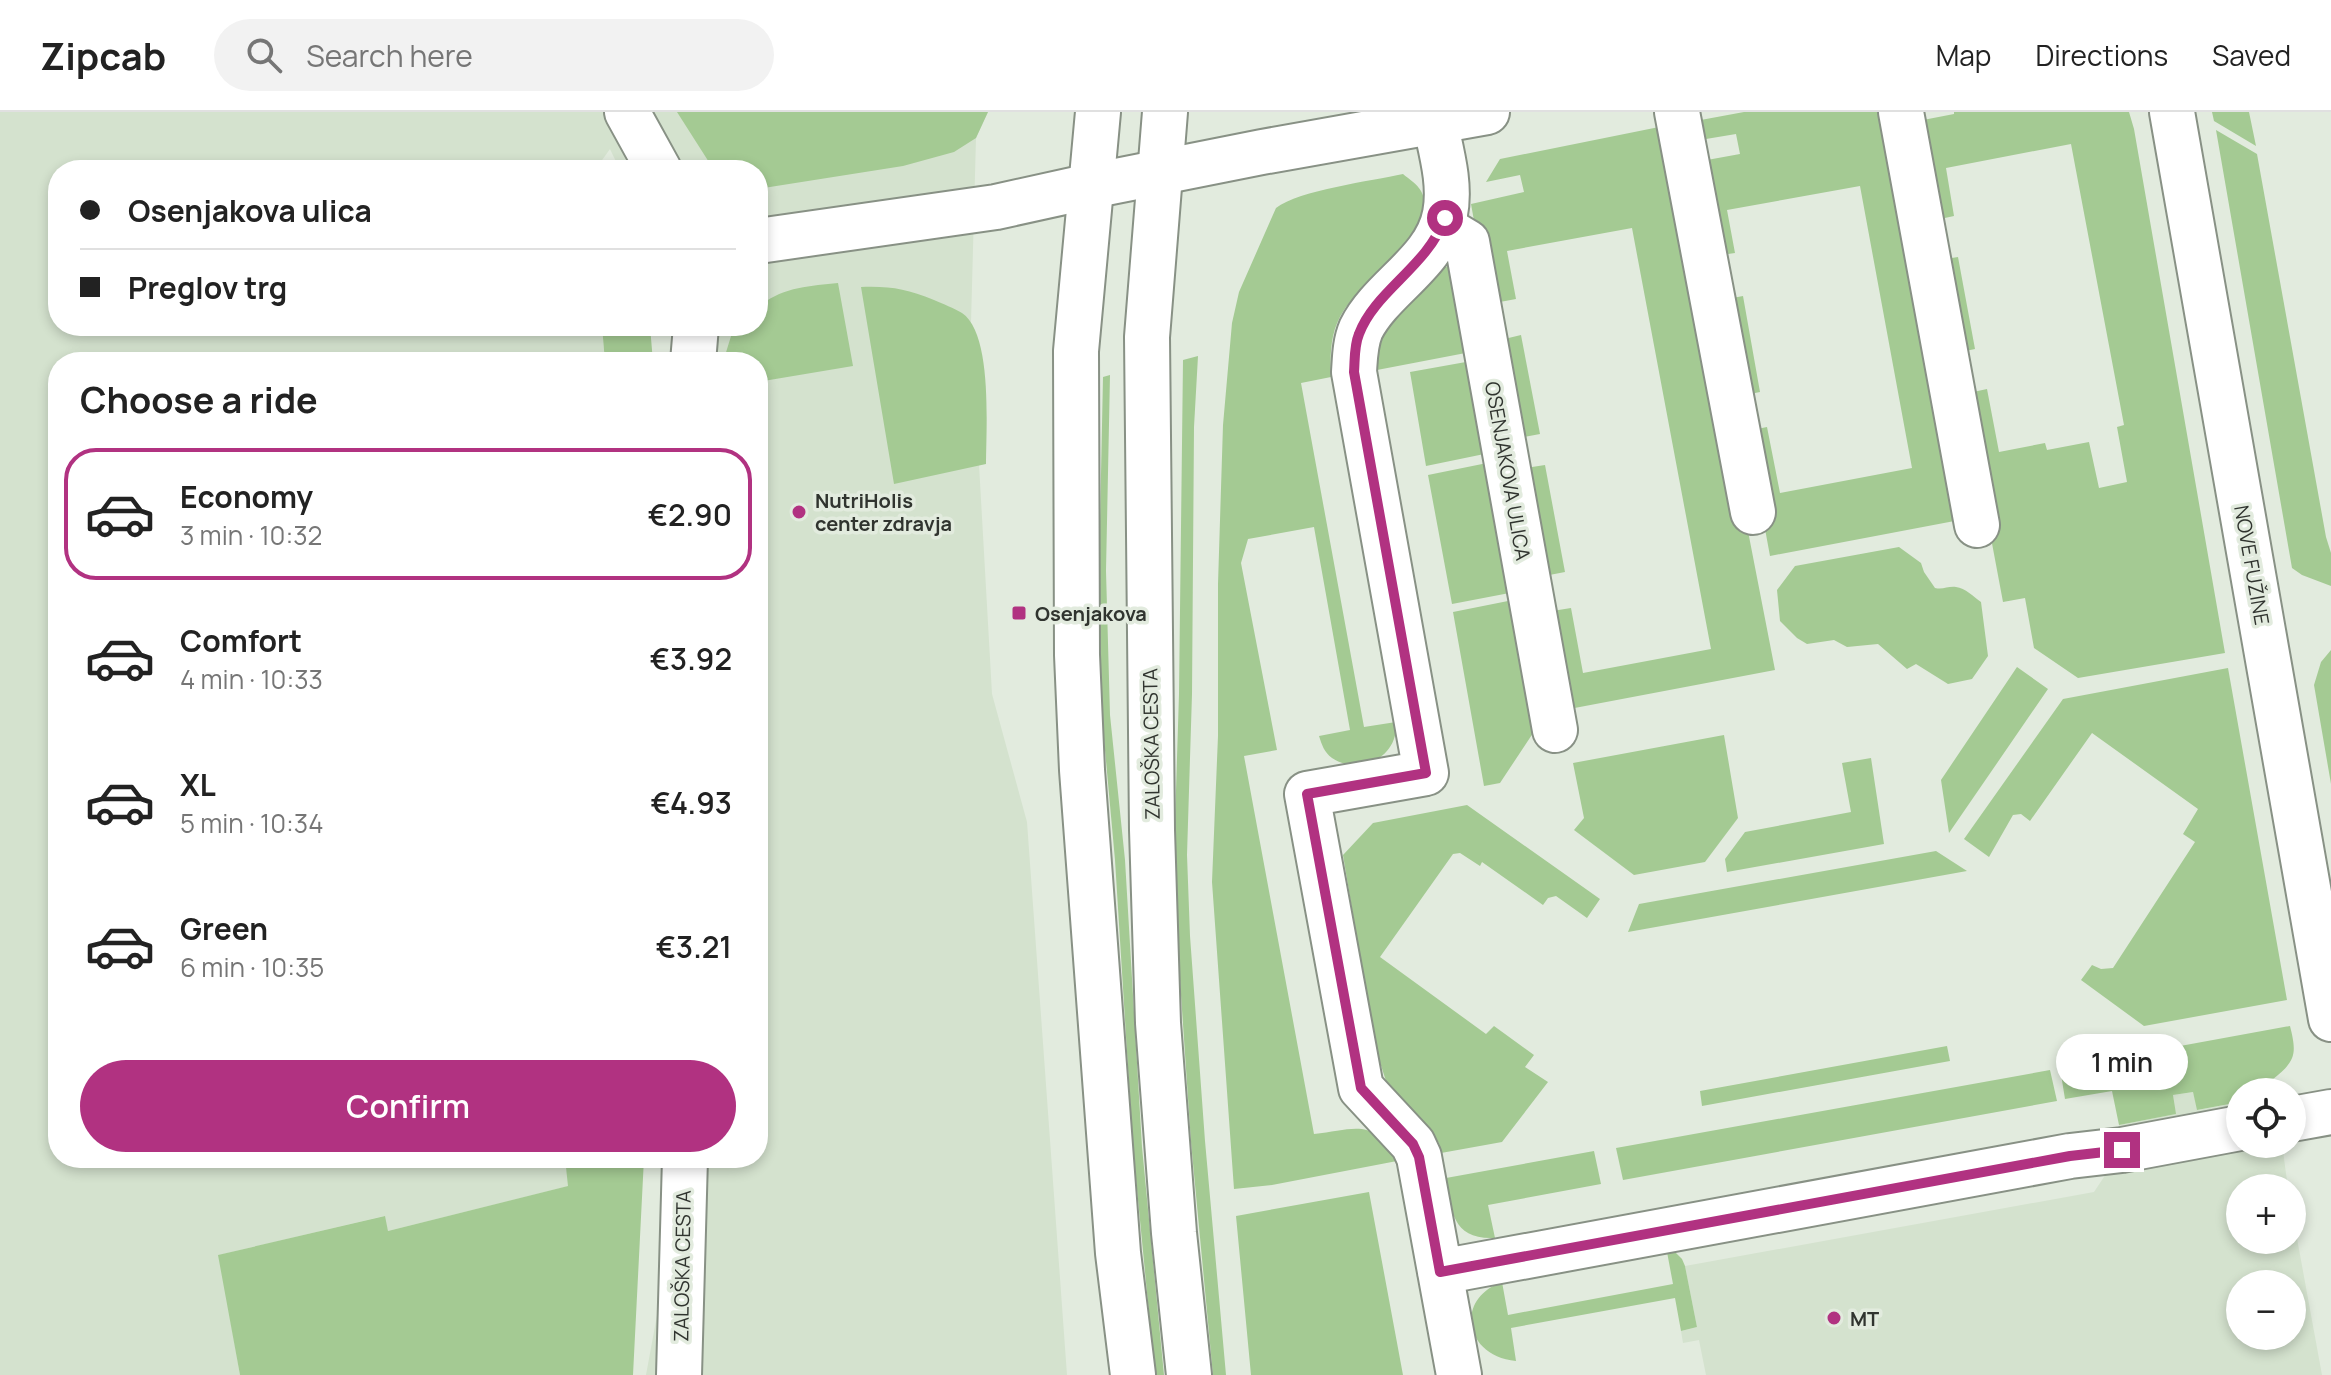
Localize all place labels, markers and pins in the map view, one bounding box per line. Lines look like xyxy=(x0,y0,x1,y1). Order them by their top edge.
place label: NutriHolis center zdravja xyxy=(815,487,952,537)
marker: NutriHolis center zdravja xyxy=(790,503,808,521)
place label: Osenjakova xyxy=(1035,600,1147,627)
marker: Osenjakova xyxy=(1010,604,1028,622)
place label: MT xyxy=(1850,1305,1879,1332)
marker: MT xyxy=(1825,1309,1843,1327)

